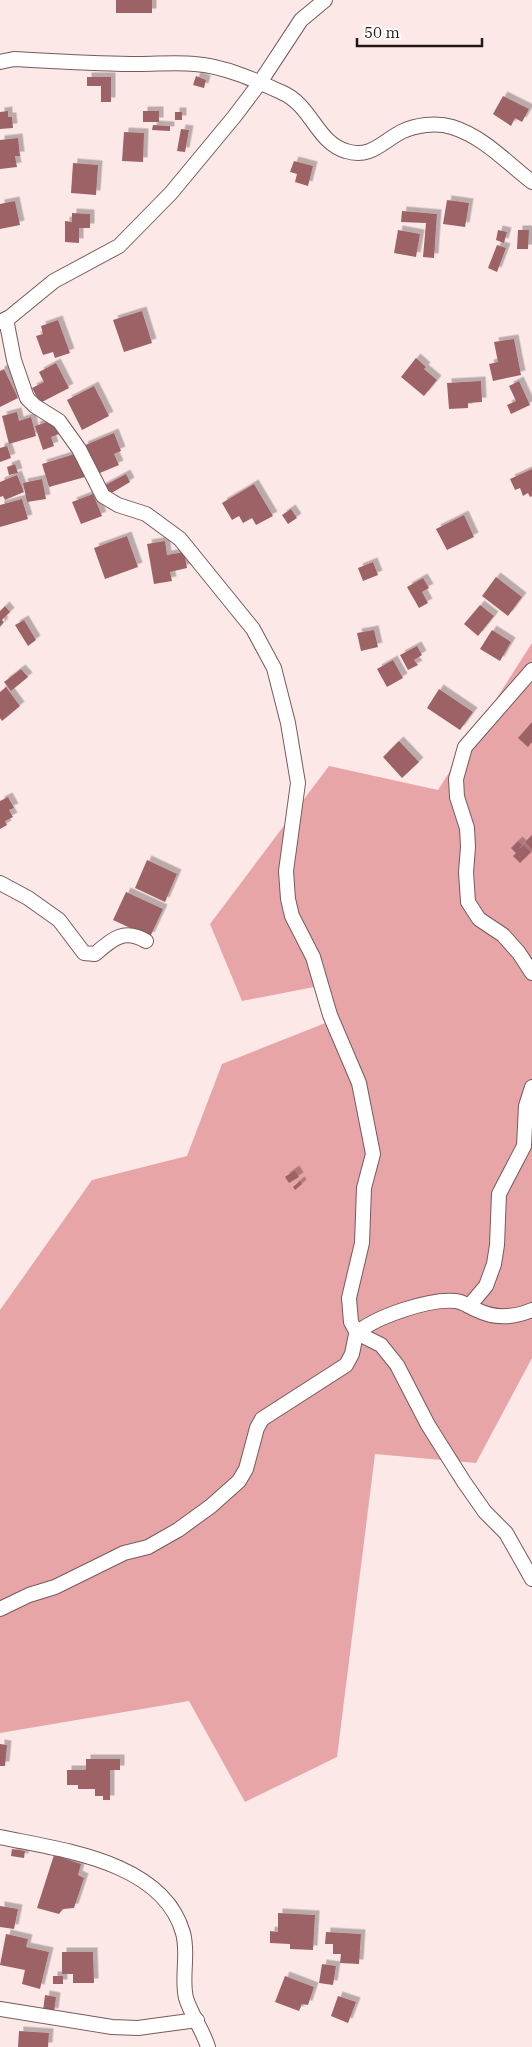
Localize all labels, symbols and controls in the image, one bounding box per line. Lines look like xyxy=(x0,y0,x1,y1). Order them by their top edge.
scale bar xyxy=(357,15,482,47)
text: 50 m xyxy=(364,23,400,42)

